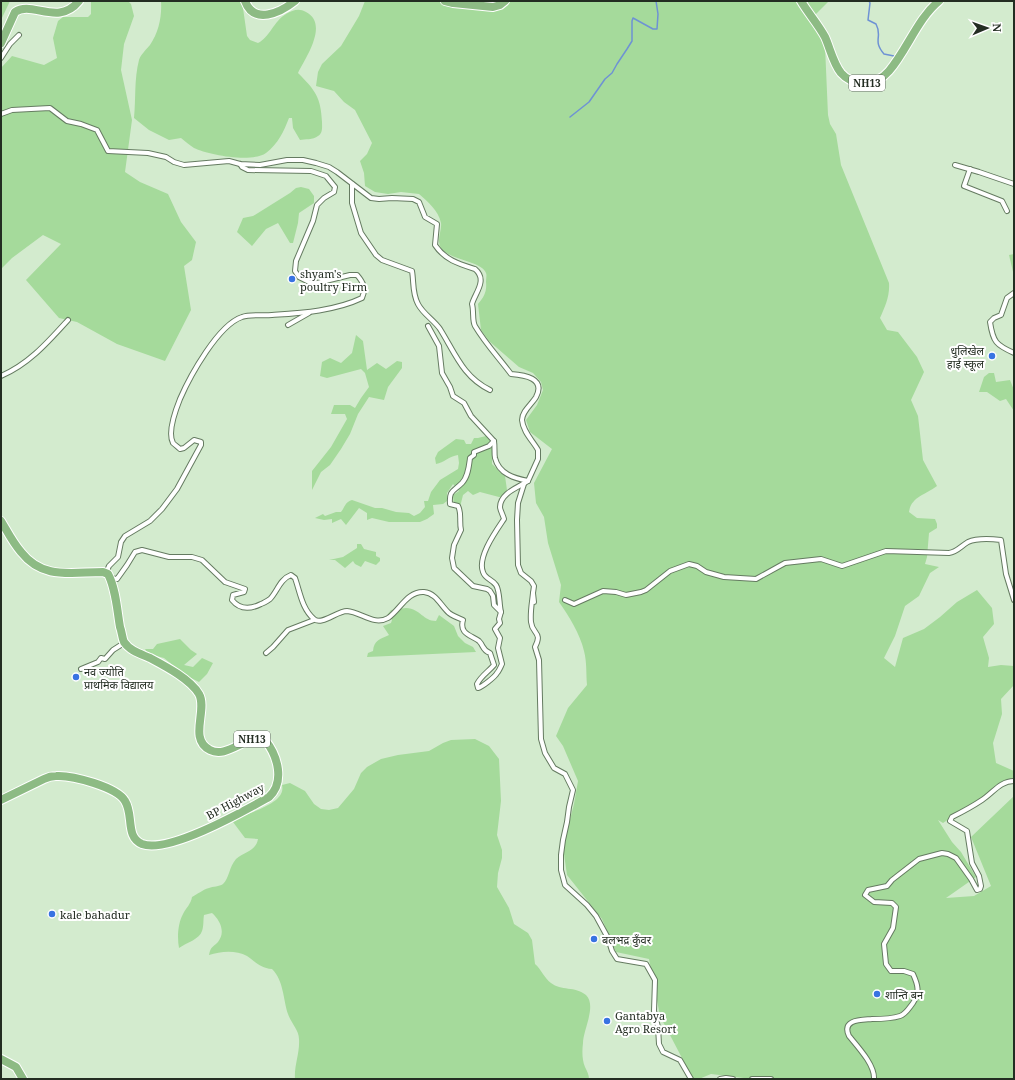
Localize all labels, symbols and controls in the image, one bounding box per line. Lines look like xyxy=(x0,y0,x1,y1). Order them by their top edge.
north arrow xyxy=(967,8,1007,48)
text: N xyxy=(990,23,1005,33)
road number: NH13 xyxy=(849,75,885,91)
place label: shyam's poultry Firm xyxy=(300,266,368,294)
marker: shyam's poultry Firm xyxy=(287,274,297,284)
place label: धुलिखेल हाई स्कूल xyxy=(947,343,985,372)
marker: धुलिखेल हाई स्कूल xyxy=(987,351,997,361)
place label: नव ज्योति प्राथमिक विद्यालय xyxy=(84,664,154,692)
marker: नव ज्योति प्राथमिक विद्यालय xyxy=(71,672,81,682)
road number: NH13 xyxy=(234,731,270,747)
street label: BP Highway xyxy=(203,779,267,823)
place label: kale bahadur xyxy=(60,907,131,922)
marker: kale bahadur xyxy=(47,909,57,919)
place label: बलभद्र कुँवर xyxy=(602,932,652,947)
marker: बलभद्र कुँवर xyxy=(589,934,599,944)
place label: शान्ति बन xyxy=(885,987,924,1002)
marker: शान्ति बन xyxy=(872,989,882,999)
place label: Gantabya Agro Resort xyxy=(615,1008,676,1036)
marker: Gantabya Agro Resort xyxy=(602,1016,612,1026)

